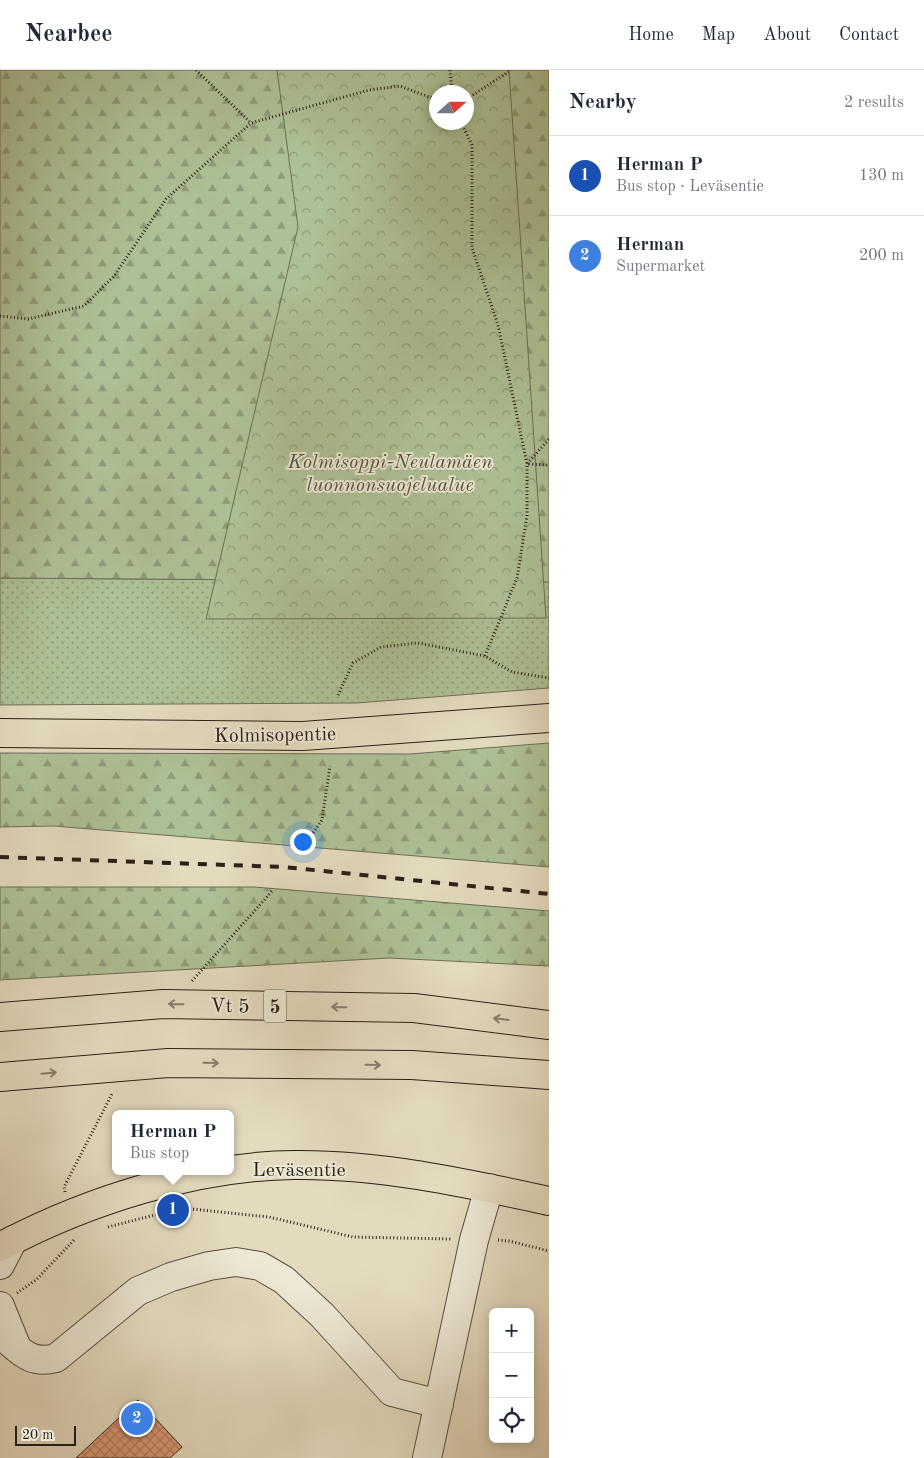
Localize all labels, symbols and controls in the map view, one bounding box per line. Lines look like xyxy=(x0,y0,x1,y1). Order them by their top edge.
text: Nearbee xyxy=(25,23,113,47)
text: Home xyxy=(628,26,674,44)
text: Map xyxy=(702,26,735,44)
text: About xyxy=(763,26,811,44)
text: Contact xyxy=(839,26,899,44)
north arrow xyxy=(429,85,474,130)
text: Nearby xyxy=(569,92,637,113)
text: 2 results xyxy=(844,95,904,111)
text: Herman P xyxy=(616,156,703,175)
text: 1 xyxy=(580,168,590,184)
text: 130 m xyxy=(859,168,904,184)
text: Bus stop · Leväsentie xyxy=(616,179,764,195)
text: Herman xyxy=(616,236,684,255)
text: 2 xyxy=(580,248,590,264)
text: 200 m xyxy=(859,248,904,264)
text: Supermarket xyxy=(616,259,705,275)
park label: Kolmisoppi-Neulamäen luonnonsuojelualue xyxy=(287,453,492,496)
street label: Kolmisopentie xyxy=(214,725,336,747)
your location xyxy=(290,829,316,855)
road number: 5 xyxy=(264,989,286,1022)
street label: Vt 5 xyxy=(210,997,250,1017)
one-way arrow xyxy=(169,1000,185,1009)
one-way arrow xyxy=(331,1002,348,1012)
one-way arrow xyxy=(493,1014,509,1024)
one-way arrow xyxy=(202,1058,218,1068)
one-way arrow xyxy=(364,1060,381,1070)
one-way arrow xyxy=(40,1068,56,1078)
popup xyxy=(112,1110,234,1175)
text: Herman P xyxy=(130,1123,216,1142)
text: Bus stop xyxy=(130,1146,189,1162)
street label: Leväsentie xyxy=(252,1161,346,1181)
pin: 1 xyxy=(157,1191,189,1229)
map controls xyxy=(489,1308,534,1443)
button: + xyxy=(489,1308,534,1353)
button: − xyxy=(489,1353,534,1398)
button: locate xyxy=(489,1398,534,1443)
pin: 2 xyxy=(121,1400,153,1438)
scale bar xyxy=(15,1423,76,1446)
text: 20 m xyxy=(22,1428,53,1442)

